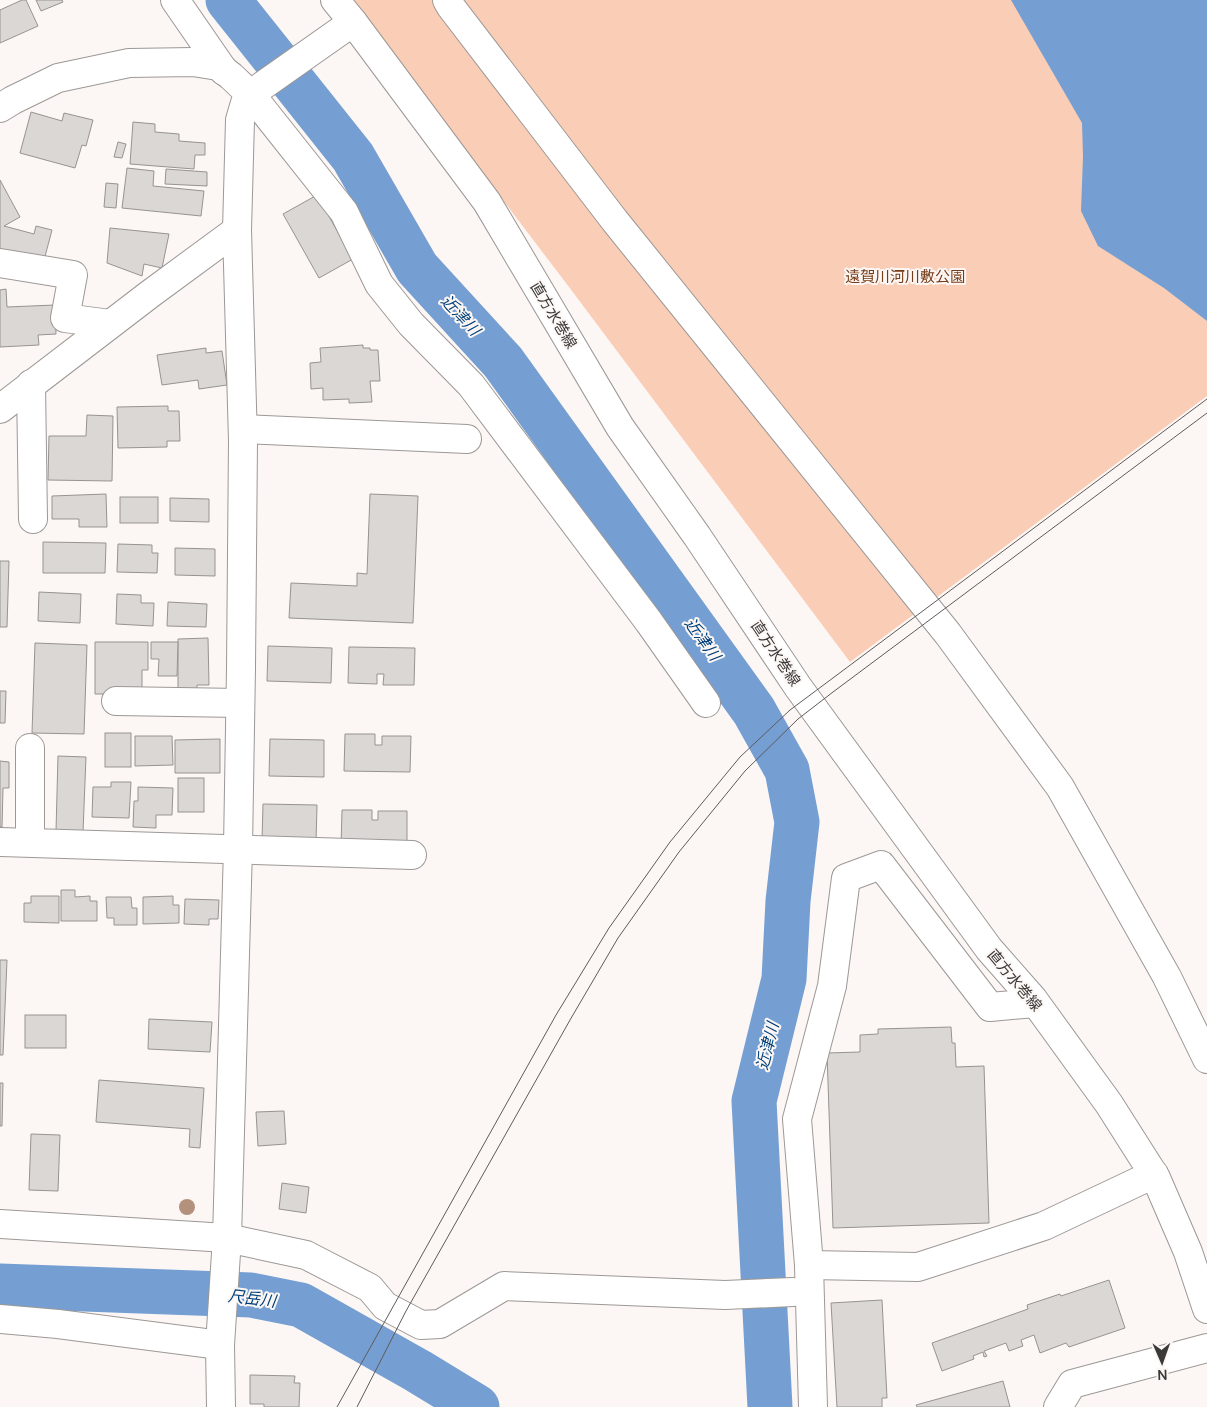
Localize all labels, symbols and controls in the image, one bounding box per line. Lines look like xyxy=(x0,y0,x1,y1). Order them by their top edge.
park label: 遠賀川河川敷公園 xyxy=(845,266,965,287)
street label: 直方水巻線 xyxy=(526,277,582,353)
water label: 近津川 xyxy=(437,290,487,342)
water label: 近津川 xyxy=(680,613,727,666)
street label: 直方水巻線 xyxy=(746,616,806,690)
street label: 直方水巻線 xyxy=(983,945,1047,1015)
water label: 近津川 xyxy=(751,1018,784,1072)
water label: 尺岳川 xyxy=(227,1284,279,1312)
north arrow xyxy=(1137,1337,1187,1387)
text: N xyxy=(1157,1366,1168,1385)

